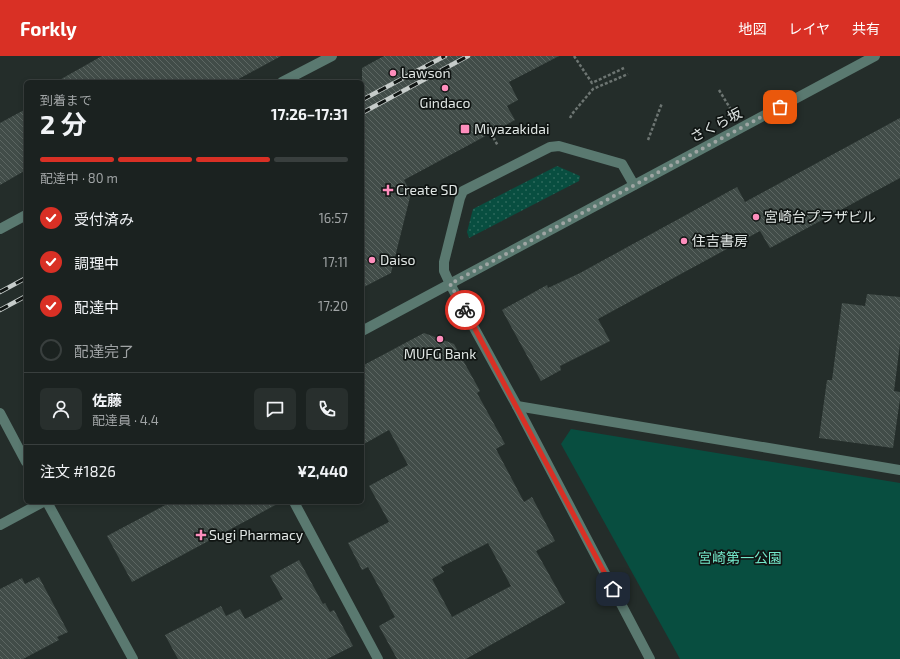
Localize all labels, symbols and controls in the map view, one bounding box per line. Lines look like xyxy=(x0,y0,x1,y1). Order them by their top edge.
text: Forkly xyxy=(20,17,77,40)
text: 地図 xyxy=(738,20,766,37)
text: レイヤ xyxy=(788,20,830,37)
text: 共有 xyxy=(852,20,880,37)
place label: Lawson xyxy=(401,64,451,81)
marker: Lawson xyxy=(388,68,398,78)
marker: Gindaco xyxy=(440,83,450,93)
pin xyxy=(763,90,797,124)
text: 到着まで xyxy=(40,92,92,108)
place label: Gindaco xyxy=(420,94,470,111)
icon: bag xyxy=(769,96,791,118)
street label: さくら坂 xyxy=(687,104,744,145)
text: 17:26–17:31 xyxy=(271,105,348,123)
text: 2 分 xyxy=(40,108,87,139)
place label: Miyazakidai xyxy=(474,120,549,137)
marker: Miyazakidai xyxy=(459,123,471,135)
text: 配達中 · 80 m xyxy=(40,170,118,186)
place label: Create SD xyxy=(396,181,458,198)
marker: Create SD xyxy=(383,185,393,195)
icon: check xyxy=(40,207,62,229)
place label: 宮崎台プラザビル xyxy=(764,208,876,225)
text: 受付済み xyxy=(74,210,134,228)
text: 16:57 xyxy=(319,210,348,226)
marker: 宮崎台プラザビル xyxy=(751,212,761,222)
place label: 住吉書房 xyxy=(692,232,748,249)
marker: 住吉書房 xyxy=(679,236,689,246)
icon: check xyxy=(40,251,62,273)
place label: Daiso xyxy=(380,251,416,268)
text: 調理中 xyxy=(74,254,119,272)
text: 17:11 xyxy=(323,254,348,270)
marker: Daiso xyxy=(367,255,377,265)
courier xyxy=(445,290,485,330)
icon: check xyxy=(40,295,62,317)
text: 配達中 xyxy=(74,298,119,316)
text: 17:20 xyxy=(318,298,348,314)
icon: bike xyxy=(454,299,476,321)
marker: MUFG Bank xyxy=(435,334,445,344)
text: 配達完了 xyxy=(74,342,134,360)
place label: MUFG Bank xyxy=(404,345,476,362)
button: person xyxy=(40,388,82,430)
button: chat xyxy=(254,388,296,430)
button: phone xyxy=(306,388,348,430)
text: 佐藤 xyxy=(92,391,122,409)
text: 配達員 · 4.4 xyxy=(92,412,159,428)
text: 注文 #1826 xyxy=(40,462,116,480)
text: ¥2,440 xyxy=(297,462,348,480)
place label: Sugi Pharmacy xyxy=(209,526,304,543)
marker: Sugi Pharmacy xyxy=(196,530,206,540)
park label: 宮崎第一公園 xyxy=(698,549,782,566)
pin xyxy=(596,572,630,606)
icon: home xyxy=(602,578,624,600)

